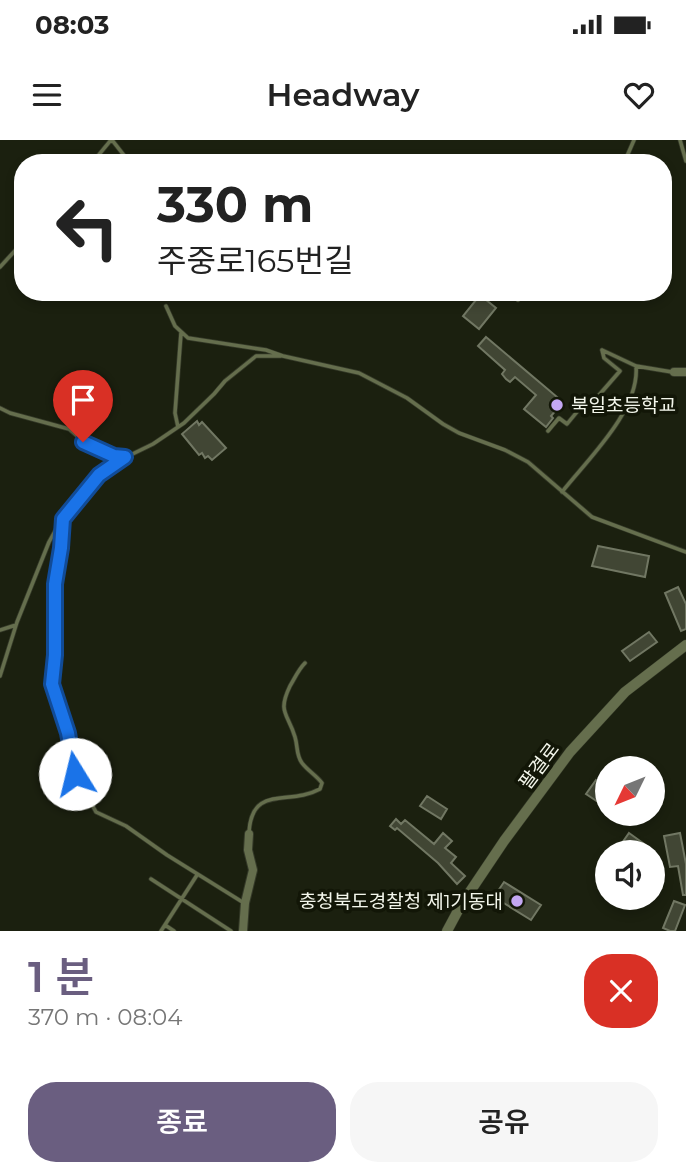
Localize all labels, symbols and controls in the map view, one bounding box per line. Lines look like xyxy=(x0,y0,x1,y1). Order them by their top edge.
text: 08:03 xyxy=(35,9,109,41)
text: Headway xyxy=(267,75,419,114)
icon: menu xyxy=(28,76,66,114)
icon: heart xyxy=(620,76,658,114)
text: 330 m xyxy=(157,175,313,234)
icon: left xyxy=(42,182,133,273)
text: 주중로165번길 xyxy=(157,241,353,280)
pin xyxy=(53,370,113,442)
icon: arrive xyxy=(64,381,102,419)
place label: 북일초등학교 xyxy=(571,394,676,417)
marker: 북일초등학교 xyxy=(549,397,565,413)
position arrow xyxy=(38,737,112,811)
street label: 팔결로 xyxy=(514,738,564,794)
north arrow xyxy=(595,756,665,826)
map controls xyxy=(595,756,665,910)
button: sound xyxy=(595,840,665,910)
place label: 충청북도경찰청 제1기동대 xyxy=(299,890,503,913)
marker: 충청북도경찰청 제1기동대 xyxy=(509,893,525,909)
text: 1 분 xyxy=(28,951,94,1003)
button: close xyxy=(584,954,658,1028)
text: 370 m · 08:04 xyxy=(28,1003,182,1031)
button: 종료 xyxy=(28,1082,336,1162)
button: 공유 xyxy=(350,1082,658,1162)

